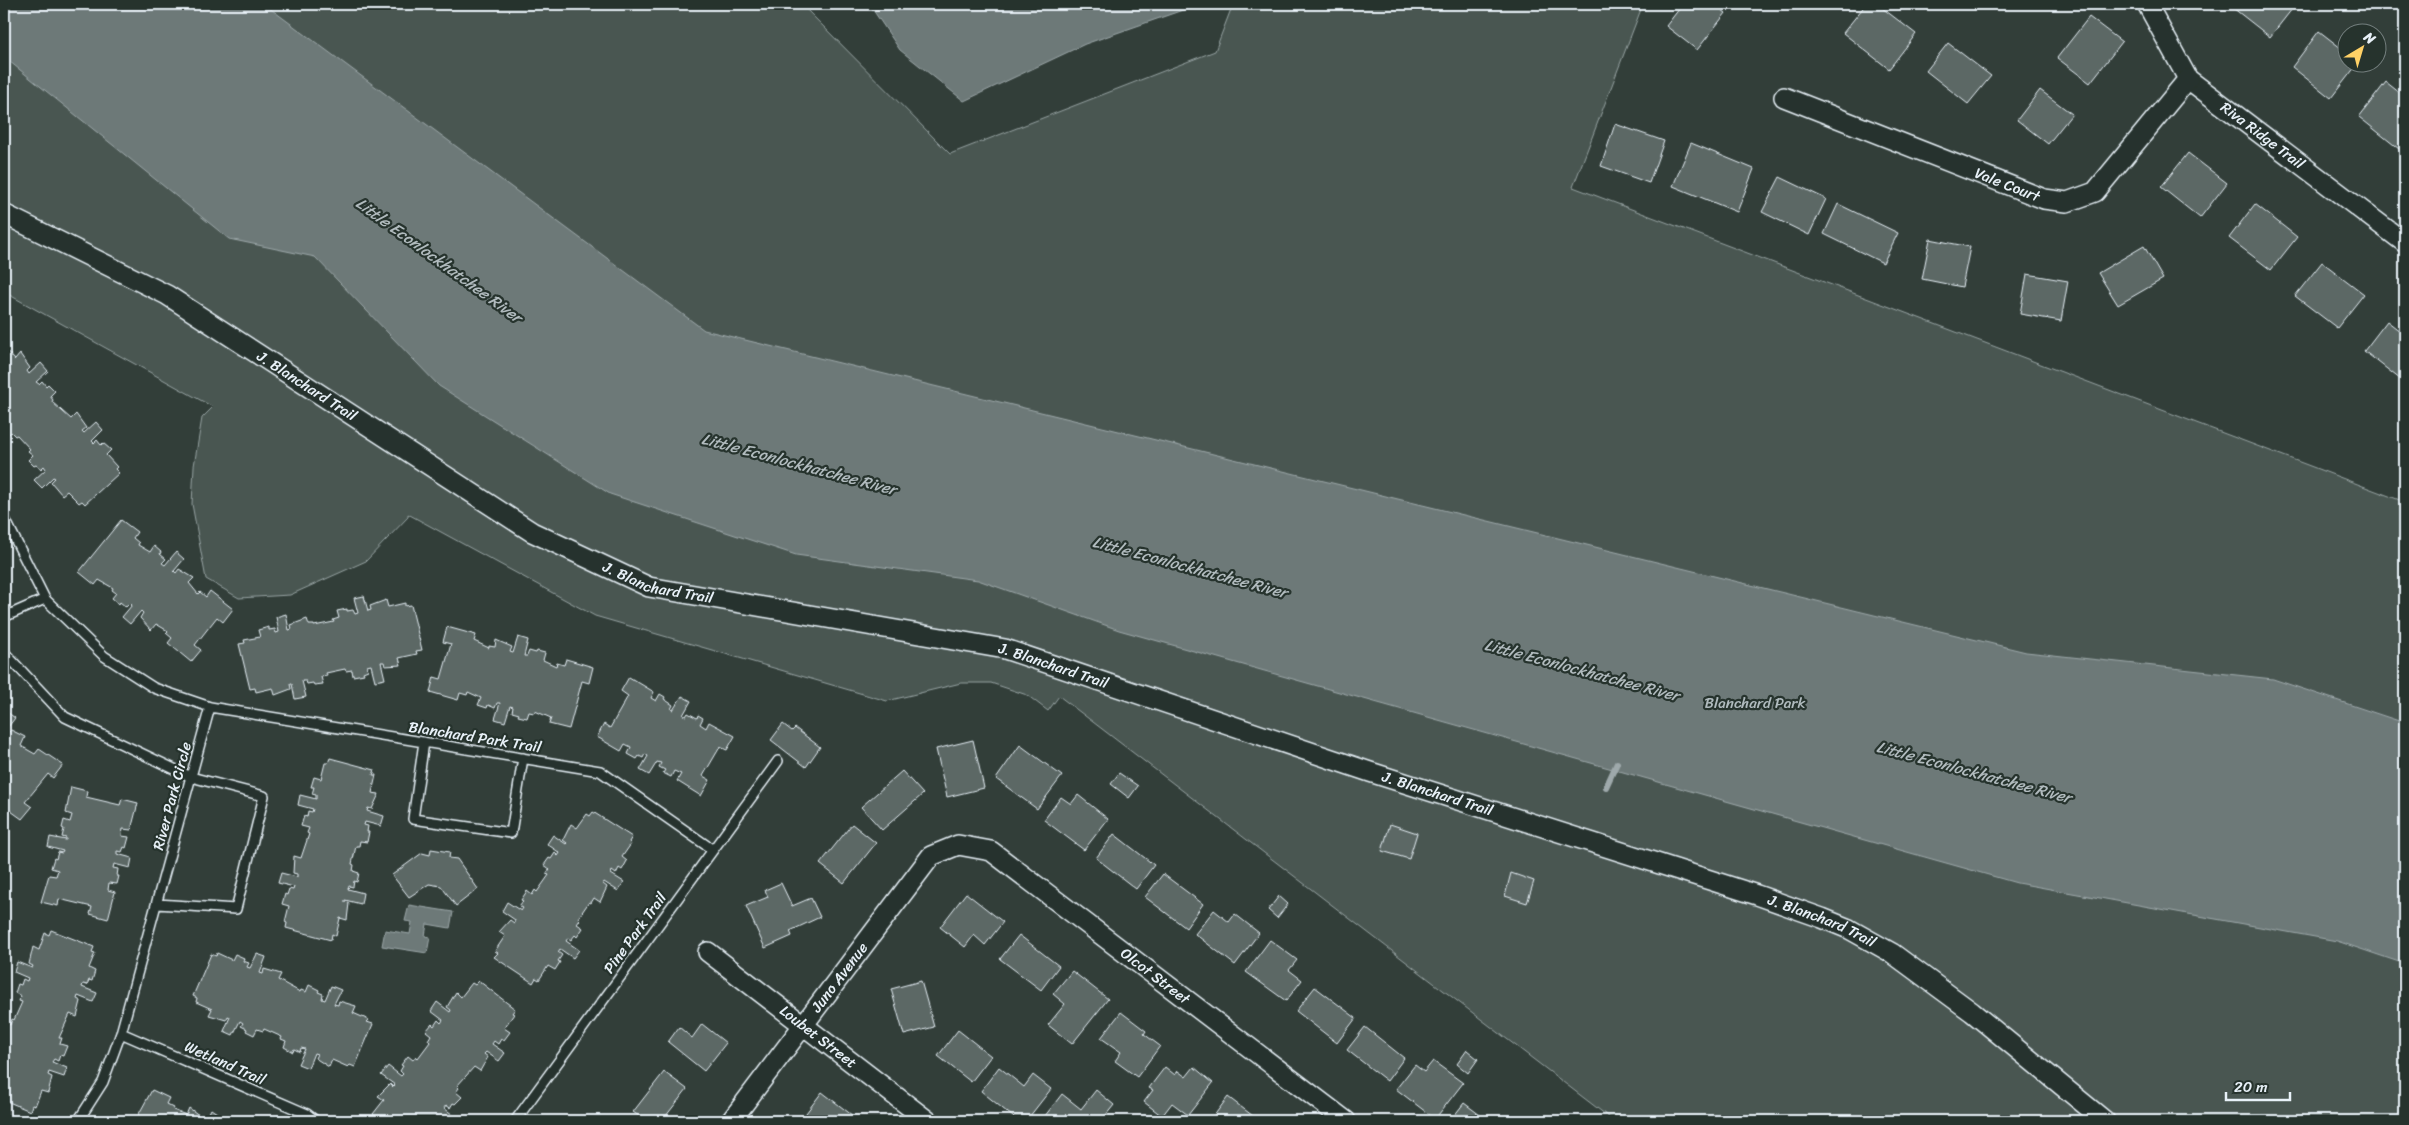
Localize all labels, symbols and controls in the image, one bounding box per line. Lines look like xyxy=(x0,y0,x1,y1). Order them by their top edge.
north arrow xyxy=(2336,22,2386,72)
text: N xyxy=(2357,25,2381,51)
street label: Riva Ridge Trail xyxy=(2215,95,2311,176)
street label: Vale Court xyxy=(1971,160,2045,210)
water label: Little Econlockhatchee River xyxy=(349,189,531,332)
street label: J. Blanchard Trail xyxy=(251,343,363,429)
water label: Little Econlockhatchee River xyxy=(698,424,902,505)
water label: Little Econlockhatchee River xyxy=(1089,527,1293,608)
street label: J. Blanchard Trail xyxy=(597,554,716,611)
water label: Little Econlockhatchee River xyxy=(1481,630,1685,711)
street label: J. Blanchard Trail xyxy=(996,635,1113,696)
park label: Blanchard Park xyxy=(1705,690,1806,716)
street label: Blanchard Park Trail xyxy=(407,714,544,760)
water label: Little Econlockhatchee River xyxy=(1873,732,2077,813)
street label: River Park Circle xyxy=(145,739,199,853)
street label: J. Blanchard Trail xyxy=(1378,763,1497,824)
street label: Pine Park Trail xyxy=(596,886,674,979)
street label: J. Blanchard Trail xyxy=(1763,887,1882,955)
street label: Juno Avenue xyxy=(804,936,875,1019)
street label: Olcot Street xyxy=(1115,941,1197,1012)
street label: Loubet Street xyxy=(774,998,863,1075)
street label: Wetland Trail xyxy=(180,1033,271,1093)
scale bar xyxy=(2226,1070,2290,1102)
text: 20 m xyxy=(2234,1074,2268,1100)

